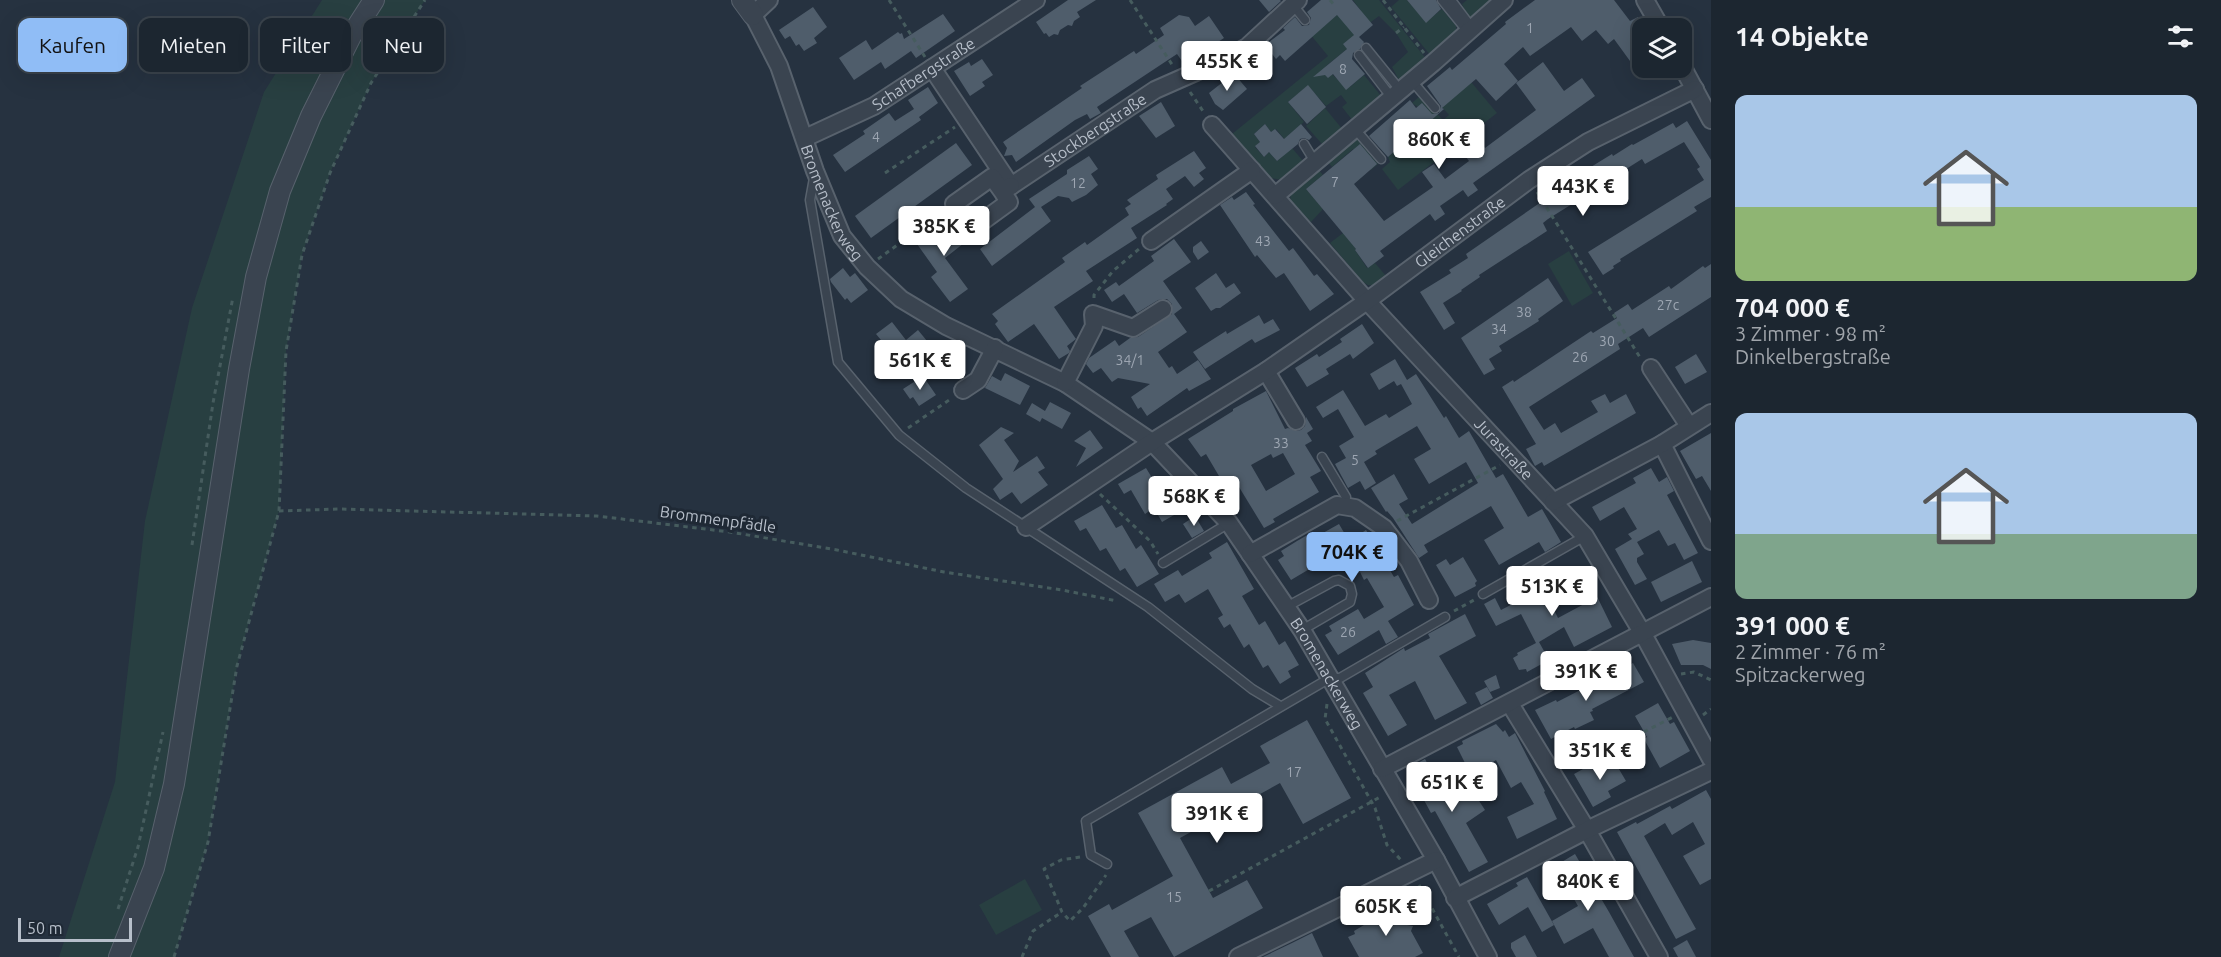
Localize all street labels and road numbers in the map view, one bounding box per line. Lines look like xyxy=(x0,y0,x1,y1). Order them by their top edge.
street label: Schafbergstraße xyxy=(869,34,978,114)
street label: Stockbergstraße xyxy=(1040,89,1150,171)
street label: Bromenackerweg xyxy=(798,142,867,264)
street label: Gleichenstraße xyxy=(1411,192,1509,271)
street label: Jurastraße xyxy=(1471,414,1537,483)
street label: Brommenpfädle xyxy=(659,502,777,536)
street label: Bromenackerweg xyxy=(1287,614,1367,733)

